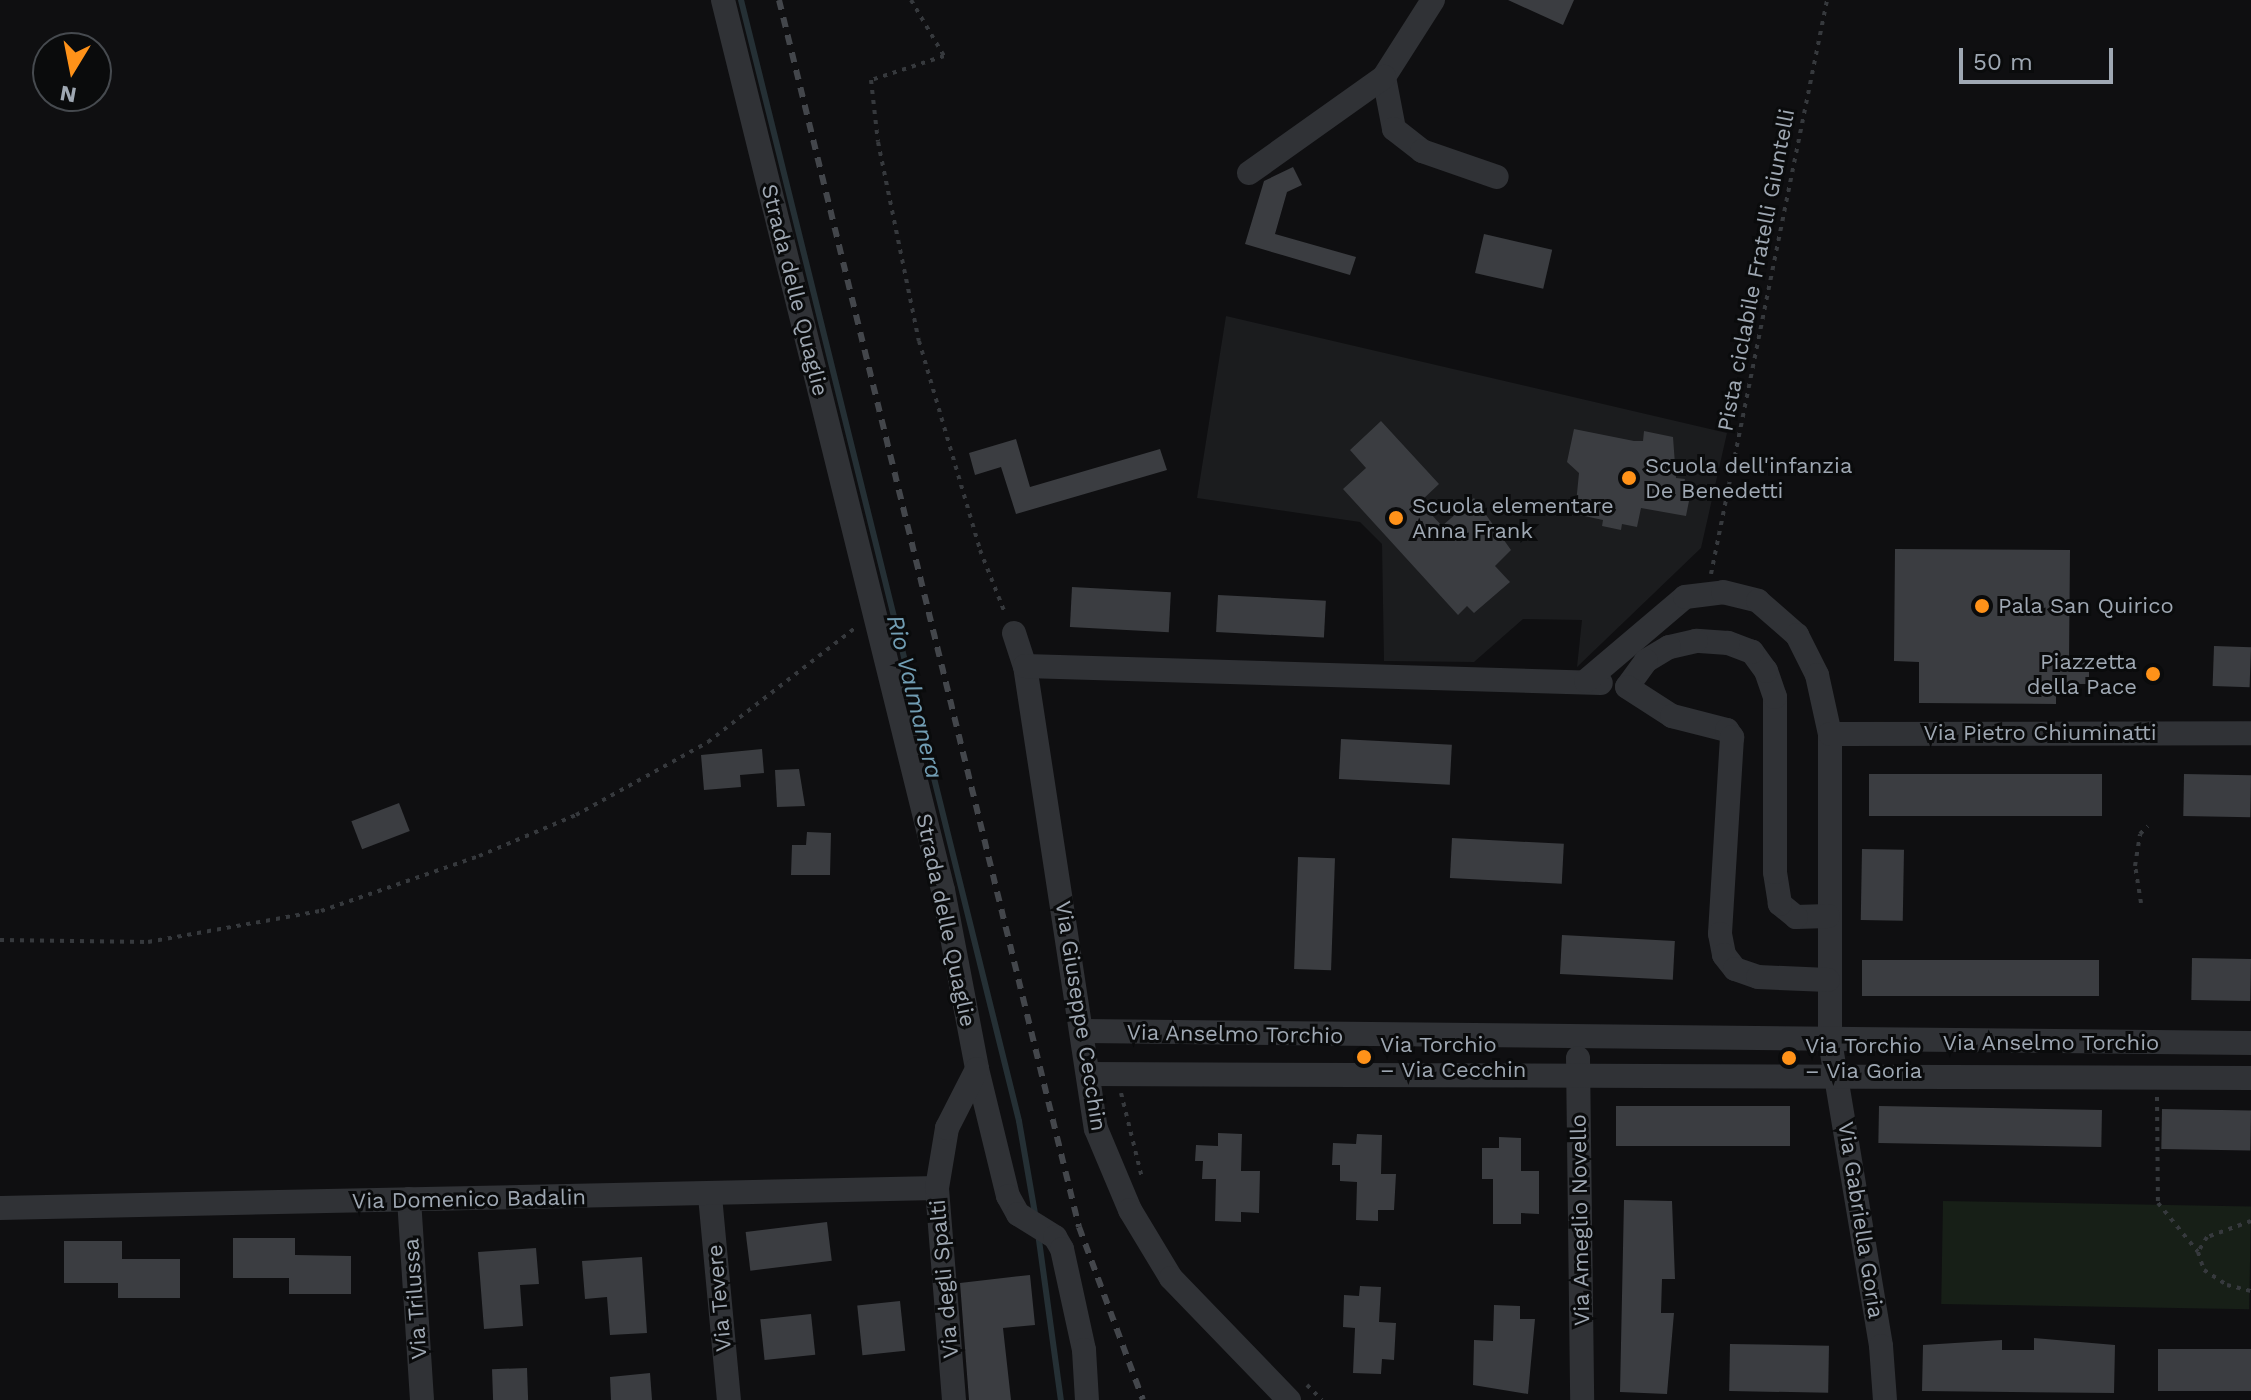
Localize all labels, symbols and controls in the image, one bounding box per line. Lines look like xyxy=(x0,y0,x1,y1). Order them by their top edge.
north arrow xyxy=(32,32,112,112)
scale bar xyxy=(1963,32,2117,82)
text: 50 m xyxy=(1973,48,2033,76)
text: N xyxy=(58,80,78,108)
street label: Pista ciclabile Fratelli Giuntelli xyxy=(1712,106,1800,434)
street label: Strada delle Quaglie xyxy=(756,181,834,399)
place label: Scuola dell'infanzia De Benedetti xyxy=(1645,452,1853,504)
marker: Scuola dell'infanzia De Benedetti xyxy=(1620,469,1638,487)
place label: Scuola elementare Anna Frank xyxy=(1412,492,1614,544)
marker: Scuola elementare Anna Frank xyxy=(1387,509,1405,527)
place label: Pala San Quirico xyxy=(1998,593,2174,619)
marker: Pala San Quirico xyxy=(1973,597,1991,615)
water label: Rio Valmanera xyxy=(880,612,948,782)
place label: Piazzetta della Pace xyxy=(2026,648,2137,700)
marker: Piazzetta della Pace xyxy=(2144,665,2162,683)
street label: Via Pietro Chiuminatti xyxy=(1923,720,2157,746)
street label: Strada delle Quaglie xyxy=(910,811,982,1029)
street label: Via Giuseppe Cecchin xyxy=(1050,899,1112,1133)
street label: Via Anselmo Torchio xyxy=(1126,1019,1344,1049)
street label: Via Anselmo Torchio xyxy=(1942,1030,2160,1056)
place label: Via Torchio – Via Cecchin xyxy=(1380,1031,1528,1082)
place label: Via Torchio – Via Goria xyxy=(1805,1032,1924,1084)
marker: Via Torchio – Via Cecchin xyxy=(1355,1048,1373,1066)
marker: Via Torchio – Via Goria xyxy=(1780,1049,1798,1067)
street label: Via Ameglio Novello xyxy=(1565,1113,1595,1327)
street label: Via Gabriella Goria xyxy=(1832,1119,1890,1321)
street label: Via Domenico Badalin xyxy=(352,1184,586,1214)
street label: Via degli Spalti xyxy=(924,1198,964,1360)
street label: Via Trilussa xyxy=(398,1237,432,1361)
street label: Via Tevere xyxy=(701,1243,737,1353)

